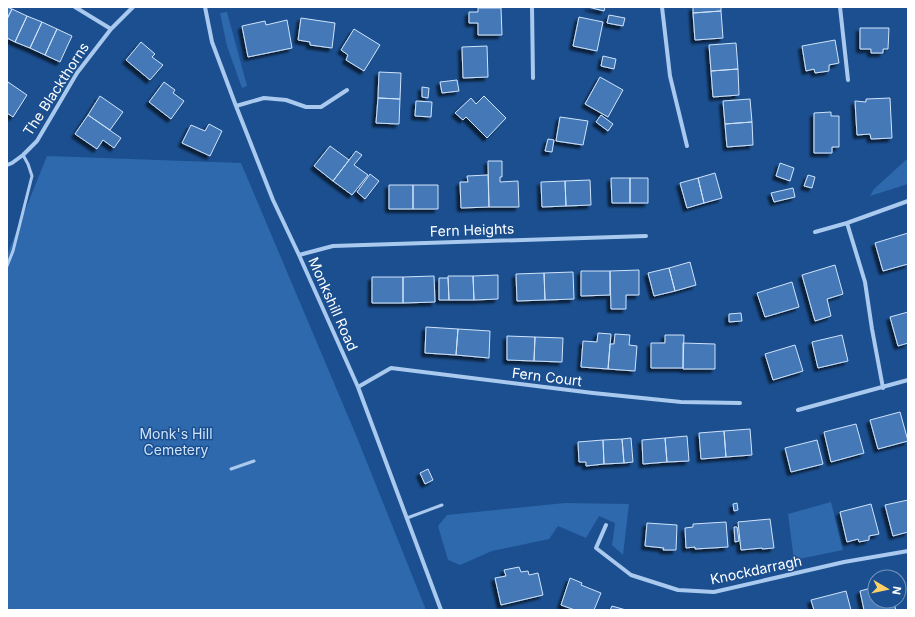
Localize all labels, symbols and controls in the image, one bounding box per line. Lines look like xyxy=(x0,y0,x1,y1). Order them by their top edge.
street label: The Blackthorns xyxy=(19,39,92,139)
street label: Fern Heights xyxy=(430,220,514,239)
street label: Monkshill Road xyxy=(305,254,362,353)
street label: Fern Court xyxy=(511,364,584,389)
park label: Monk's Hill Cemetery xyxy=(139,425,213,458)
street label: Knockdarragh xyxy=(708,551,803,588)
north arrow xyxy=(867,569,907,609)
text: N xyxy=(889,585,904,596)

